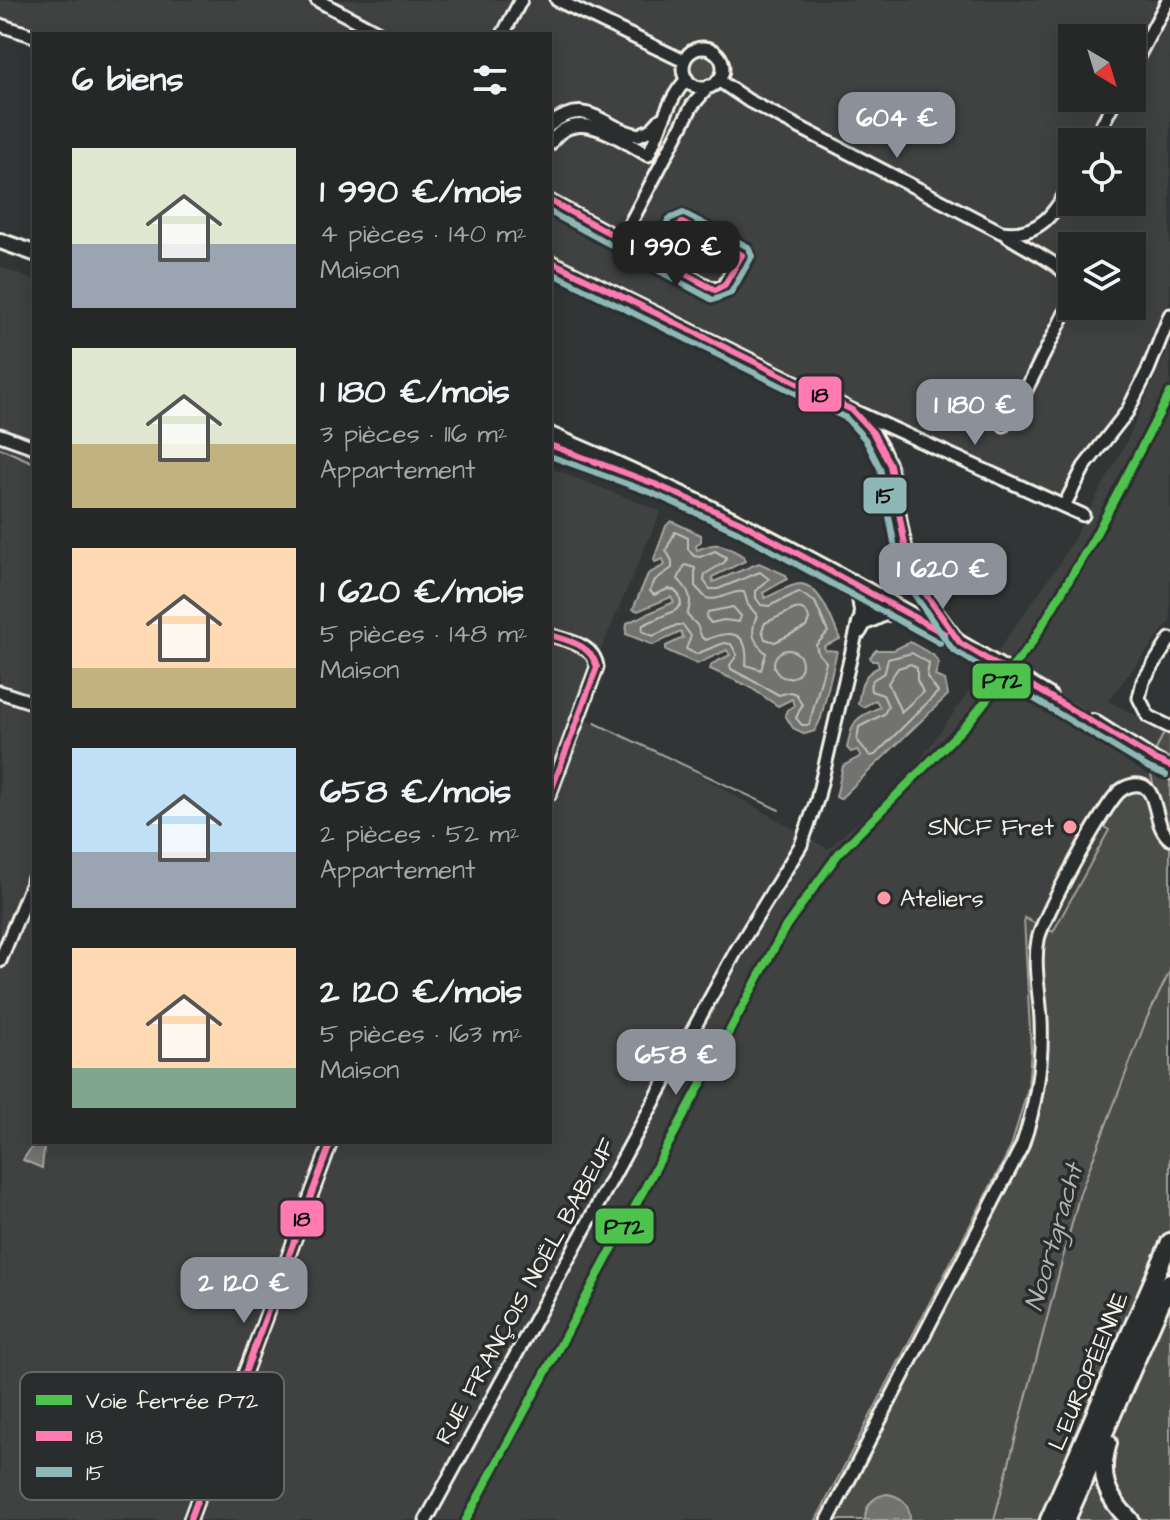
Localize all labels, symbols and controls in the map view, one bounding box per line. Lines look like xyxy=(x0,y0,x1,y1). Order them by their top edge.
north arrow xyxy=(1058,24,1146,112)
map controls xyxy=(1058,24,1146,320)
text: 6 biens xyxy=(72,56,184,104)
icon: filters xyxy=(468,58,512,102)
pin: 604 € xyxy=(841,92,953,160)
text: 604 € xyxy=(856,100,938,136)
button: locate xyxy=(1058,128,1146,216)
text: 1 990 €/mois xyxy=(320,168,522,216)
icon: home xyxy=(136,180,232,276)
text: 4 pièces · 140 m² xyxy=(320,216,526,252)
pin: 1 990 € xyxy=(602,221,750,289)
text: 1 990 € xyxy=(631,229,721,265)
button: layers xyxy=(1058,232,1146,320)
text: Maison xyxy=(320,252,399,288)
text: 1 180 €/mois xyxy=(320,368,510,416)
line badge: 18 xyxy=(797,375,843,413)
pin: 1 180 € xyxy=(901,379,1049,447)
icon: home xyxy=(136,380,232,476)
text: 18 xyxy=(811,380,829,411)
text: 1 180 € xyxy=(934,387,1016,423)
text: 3 pièces · 116 m² xyxy=(320,416,508,452)
text: Appartement xyxy=(320,452,476,488)
line badge: 15 xyxy=(862,476,908,515)
text: 15 xyxy=(876,481,895,512)
pin: 1 620 € xyxy=(869,543,1017,611)
text: 1 620 € xyxy=(897,551,989,587)
text: 1 620 €/mois xyxy=(320,568,524,616)
icon: home xyxy=(136,580,232,676)
text: 5 pièces · 148 m² xyxy=(320,616,528,652)
text: Maison xyxy=(320,652,399,688)
line badge: P72 xyxy=(971,662,1032,700)
text: P72 xyxy=(982,666,1022,697)
text: 658 €/mois xyxy=(320,768,511,816)
icon: home xyxy=(136,780,232,876)
place label: SNCF Fret xyxy=(928,811,1054,845)
text: 2 pièces · 52 m² xyxy=(320,816,520,852)
marker: SNCF Fret xyxy=(1061,818,1079,836)
text: Appartement xyxy=(320,852,476,888)
place label: Ateliers xyxy=(900,882,984,916)
marker: Ateliers xyxy=(875,889,893,907)
text: 2 120 €/mois xyxy=(320,968,522,1016)
icon: home xyxy=(136,980,232,1076)
text: 5 pièces · 163 m² xyxy=(320,1016,523,1052)
pin: 658 € xyxy=(620,1029,732,1097)
text: 658 € xyxy=(635,1037,717,1073)
text: Maison xyxy=(320,1052,399,1088)
street label: RUE FRANÇOIS NOËL BABEUF xyxy=(427,1132,625,1451)
water label: Noortgracht xyxy=(1016,1157,1094,1315)
line badge: 18 xyxy=(279,1199,325,1238)
text: 18 xyxy=(293,1204,311,1235)
line badge: P72 xyxy=(594,1207,655,1245)
text: P72 xyxy=(604,1212,644,1243)
pin: 2 120 € xyxy=(170,1257,318,1325)
text: 2 120 € xyxy=(199,1265,289,1301)
street label: L'EUROPÉENNE xyxy=(1040,1287,1138,1456)
legend xyxy=(20,1372,284,1500)
text: Voie ferrée P72 xyxy=(86,1386,259,1417)
text: 18 xyxy=(86,1422,103,1453)
text: 15 xyxy=(86,1458,105,1489)

